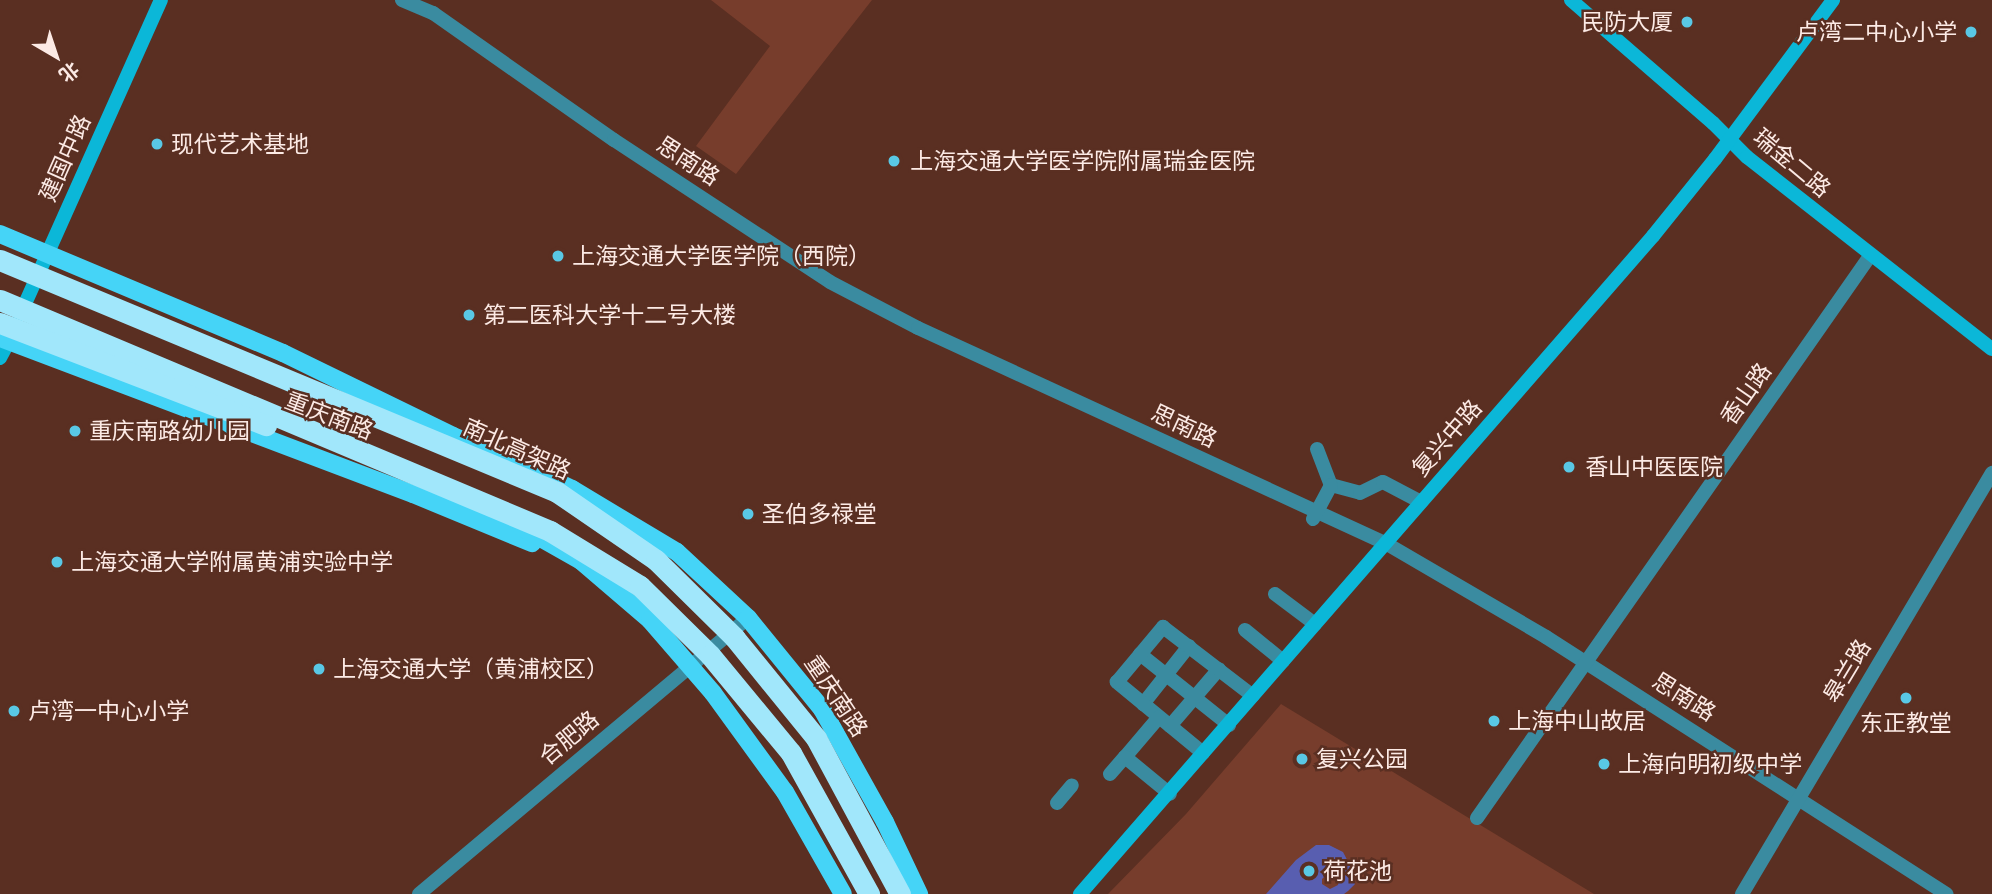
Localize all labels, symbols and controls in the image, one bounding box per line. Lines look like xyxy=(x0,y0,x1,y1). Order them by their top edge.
place label: 民防大厦 xyxy=(1581,8,1673,36)
marker: 民防大厦 xyxy=(1679,14,1695,30)
place label: 卢湾二中心小学 xyxy=(1796,18,1957,46)
north arrow xyxy=(21,21,91,91)
marker: 卢湾二中心小学 xyxy=(1963,24,1979,40)
text: 北 xyxy=(55,58,84,87)
street label: 建国中路 xyxy=(34,110,96,206)
street label: 瑞金二路 xyxy=(1748,123,1836,203)
place label: 现代艺术基地 xyxy=(171,130,309,158)
street label: 思南路 xyxy=(652,131,724,191)
marker: 现代艺术基地 xyxy=(149,136,165,152)
place label: 上海交通大学医学院附属瑞金医院 xyxy=(910,147,1255,175)
marker: 上海交通大学医学院附属瑞金医院 xyxy=(884,151,904,171)
place label: 上海交通大学医学院（西院） xyxy=(572,242,871,270)
marker: 上海交通大学医学院（西院） xyxy=(550,248,566,264)
place label: 第二医科大学十二号大楼 xyxy=(483,301,736,329)
marker: 第二医科大学十二号大楼 xyxy=(461,307,477,323)
street label: 香山路 xyxy=(1715,358,1777,430)
street label: 重庆南路 xyxy=(281,387,377,445)
street label: 复兴中路 xyxy=(1406,394,1488,482)
street label: 思南路 xyxy=(1147,399,1221,453)
street label: 南北高架路 xyxy=(459,413,575,485)
place label: 重庆南路幼儿园 xyxy=(89,417,250,445)
marker: 重庆南路幼儿园 xyxy=(67,423,83,439)
place label: 香山中医医院 xyxy=(1585,453,1723,481)
marker: 香山中医医院 xyxy=(1559,457,1579,477)
place label: 圣伯多禄堂 xyxy=(762,500,877,528)
marker: 圣伯多禄堂 xyxy=(740,506,756,522)
place label: 上海交通大学附属黄浦实验中学 xyxy=(71,548,393,576)
marker: 上海交通大学附属黄浦实验中学 xyxy=(49,554,65,570)
street label: 皋兰路 xyxy=(1817,634,1877,708)
street label: 重庆南路 xyxy=(799,650,873,742)
place label: 上海交通大学（黄浦校区） xyxy=(333,655,609,683)
marker: 上海交通大学（黄浦校区） xyxy=(311,661,327,677)
street label: 思南路 xyxy=(1647,667,1721,727)
marker: 东正教堂 xyxy=(1898,690,1914,706)
place label: 卢湾一中心小学 xyxy=(28,697,189,725)
marker: 卢湾一中心小学 xyxy=(6,703,22,719)
street label: 合肥路 xyxy=(534,705,604,771)
place label: 上海中山故居 xyxy=(1508,707,1646,735)
place label: 东正教堂 xyxy=(1860,709,1952,737)
marker: 上海中山故居 xyxy=(1486,713,1502,729)
place label: 复兴公园 xyxy=(1316,745,1408,773)
place label: 上海向明初级中学 xyxy=(1618,750,1802,778)
marker: 复兴公园 xyxy=(1294,751,1310,767)
marker: 上海向明初级中学 xyxy=(1596,756,1612,772)
place label: 荷花池 xyxy=(1323,857,1392,885)
marker: 荷花池 xyxy=(1301,863,1317,879)

